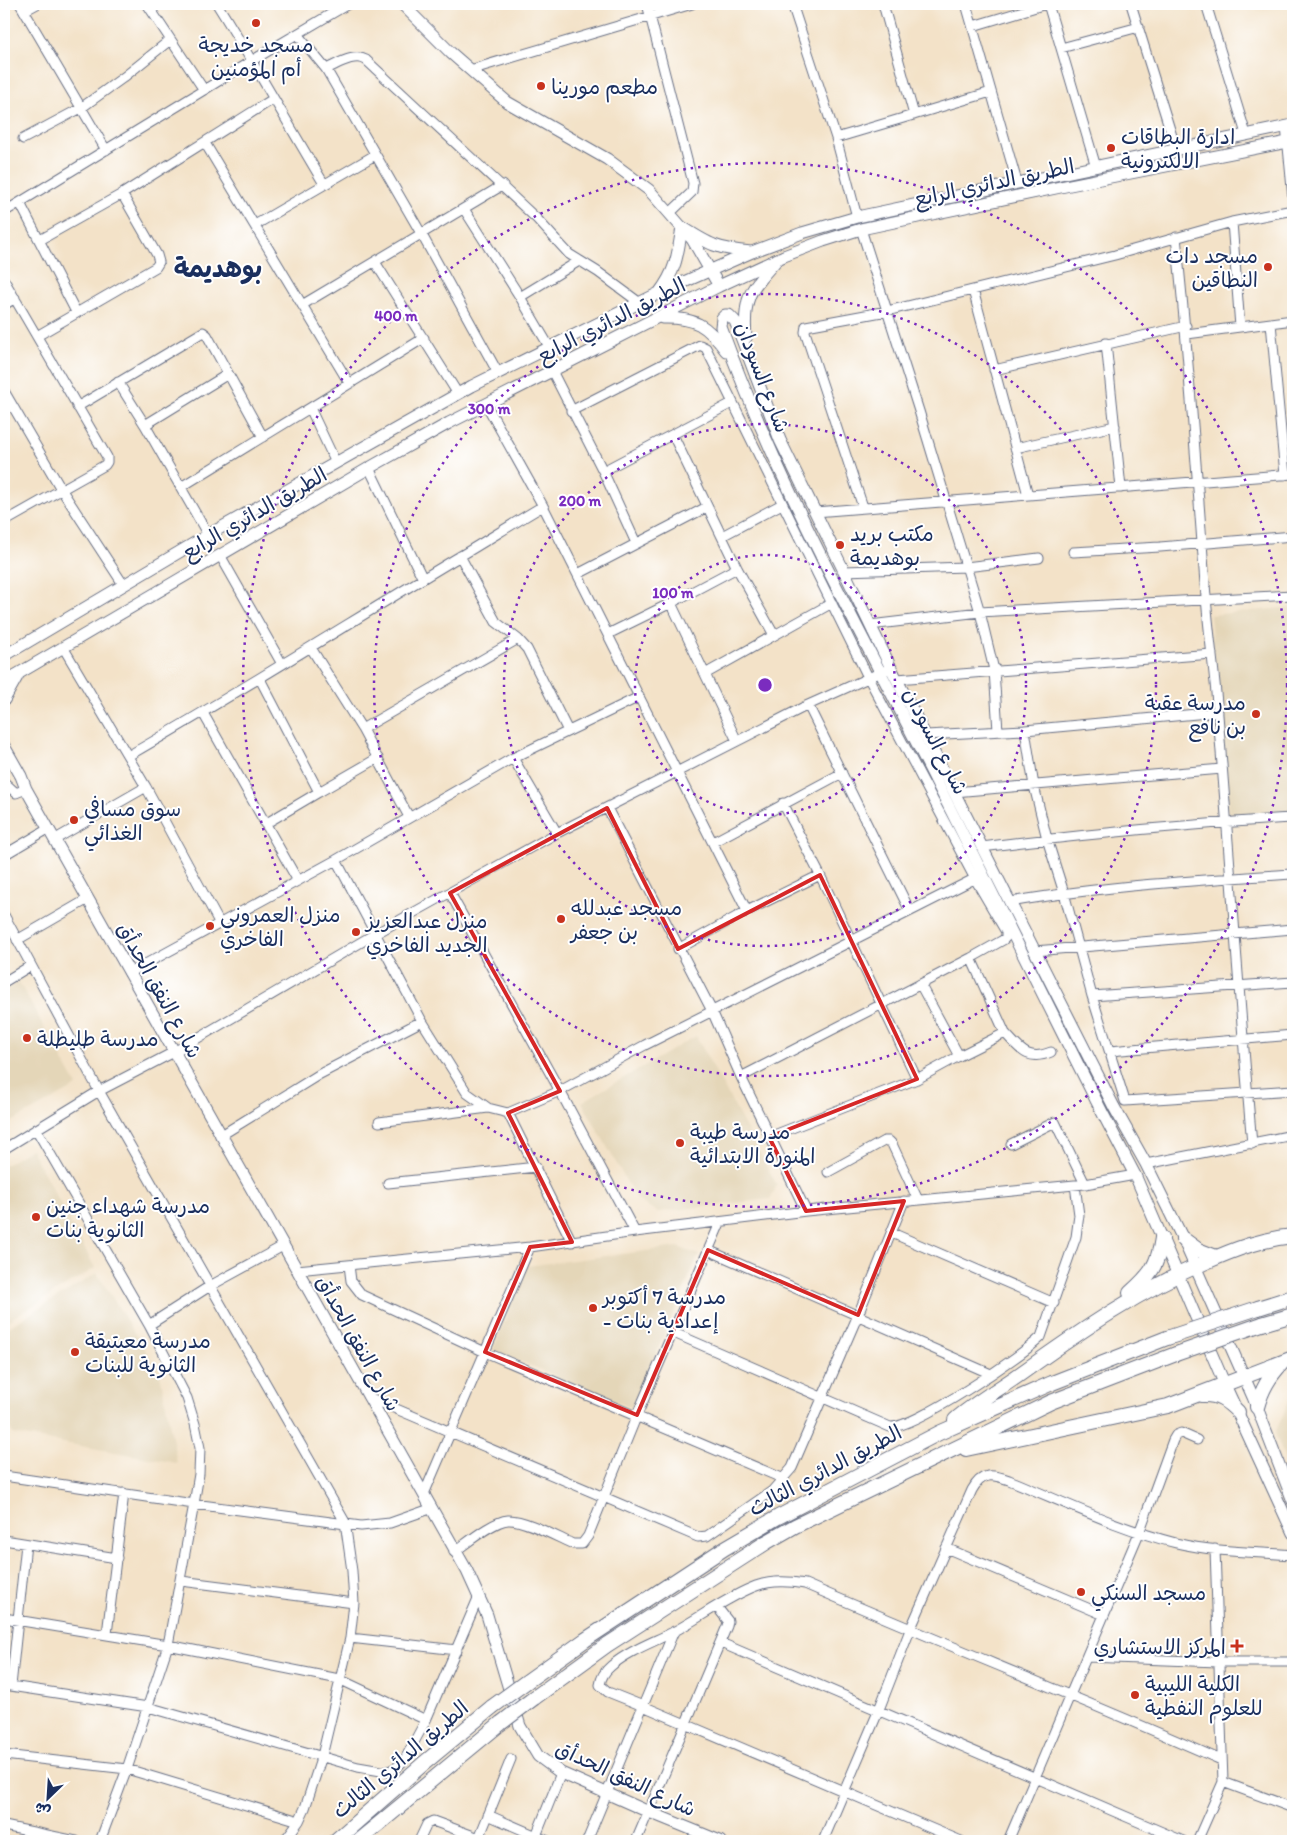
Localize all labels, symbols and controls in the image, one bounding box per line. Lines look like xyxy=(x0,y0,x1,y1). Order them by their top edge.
marker: مسجد خديجة أم المؤمنين xyxy=(250,17,262,29)
place label: مسجد خديجة أم المؤمنين xyxy=(199,32,313,85)
place label: مطعم مورينا xyxy=(551,74,658,103)
marker: مطعم مورينا xyxy=(535,80,547,92)
place label: ادارة البطاقات الالكترونية xyxy=(1121,124,1235,173)
marker: ادارة البطاقات الالكترونية xyxy=(1105,142,1117,154)
street label: الطريق الدائري الرابع xyxy=(911,153,1077,214)
place label: مسجد دات النطاقين xyxy=(1166,243,1258,292)
district label: بوهديمة xyxy=(174,252,262,285)
marker: مسجد دات النطاقين xyxy=(1262,261,1274,273)
street label: الطريق الدائري الرابع xyxy=(532,272,691,371)
text: 400 m xyxy=(374,307,418,325)
street label: شارع السودان xyxy=(728,318,796,437)
text: 300 m xyxy=(468,400,511,418)
street label: الطريق الدائري الرابع xyxy=(177,461,333,567)
text: 200 m xyxy=(559,492,602,510)
place label: مكتب بريد بوهديمة xyxy=(850,521,934,571)
marker: مكتب بريد بوهديمة xyxy=(834,539,846,551)
text: 100 m xyxy=(652,584,694,602)
centre of rings xyxy=(756,676,774,694)
street label: شارع السودان xyxy=(896,683,974,800)
place label: مدرسة عقبة بن نافع xyxy=(1145,690,1246,742)
marker: مدرسة عقبة بن نافع xyxy=(1250,708,1262,720)
place label: سوق مسافي الغذائي xyxy=(84,795,181,852)
marker: سوق مسافي الغذائي xyxy=(68,814,80,826)
place label: مسجد عبدلله بن جعفر xyxy=(569,895,682,945)
place label: منزل العمروني الفاخري xyxy=(220,902,340,954)
place label: منزل عبدالعزيز الجديد الفاخري xyxy=(364,908,488,960)
marker: مسجد عبدلله بن جعفر xyxy=(555,913,567,925)
street label: شارع النفق الحدأق xyxy=(110,918,208,1064)
marker: منزل العمروني الفاخري xyxy=(204,920,216,932)
marker: منزل عبدالعزيز الجديد الفاخري xyxy=(350,926,362,938)
place label: مدرسة طليطلة xyxy=(37,1026,159,1051)
marker: مدرسة طليطلة xyxy=(21,1032,33,1044)
place label: مدرسة طيبة المنورة الابتدائية xyxy=(690,1119,815,1170)
marker: مدرسة طيبة المنورة الابتدائية xyxy=(674,1137,686,1149)
place label: مدرسة شهداء جنين الثانوية بنات xyxy=(46,1193,210,1244)
marker: مدرسة شهداء جنين الثانوية بنات xyxy=(30,1211,42,1223)
street label: شارع النفق الحدأق xyxy=(309,1271,407,1417)
place label: مدرسة 7 أكتوبر - إعدادية بنات xyxy=(601,1284,726,1334)
marker: مدرسة 7 أكتوبر - إعدادية بنات xyxy=(587,1302,599,1314)
place label: مدرسة معيتيقة الثانوية للبنات xyxy=(85,1328,211,1379)
marker: مدرسة معيتيقة الثانوية للبنات xyxy=(69,1346,81,1358)
street label: الطريق الدائري الثالث xyxy=(744,1419,907,1524)
place label: مسجد السنكي xyxy=(1091,1580,1206,1612)
marker: مسجد السنكي xyxy=(1075,1586,1087,1598)
place label: المركز الاستشاري xyxy=(1094,1634,1226,1662)
marker: المركز الاستشاري xyxy=(1230,1639,1244,1653)
place label: الكلية الليبية للعلوم النفطية xyxy=(1145,1671,1262,1724)
marker: الكلية الليبية للعلوم النفطية xyxy=(1129,1689,1141,1701)
street label: الطريق الدائري الثالث xyxy=(327,1695,475,1825)
street label: شارع النفق الحدأق xyxy=(551,1735,700,1824)
north arrow xyxy=(22,1772,72,1822)
text: ش xyxy=(32,1798,53,1820)

